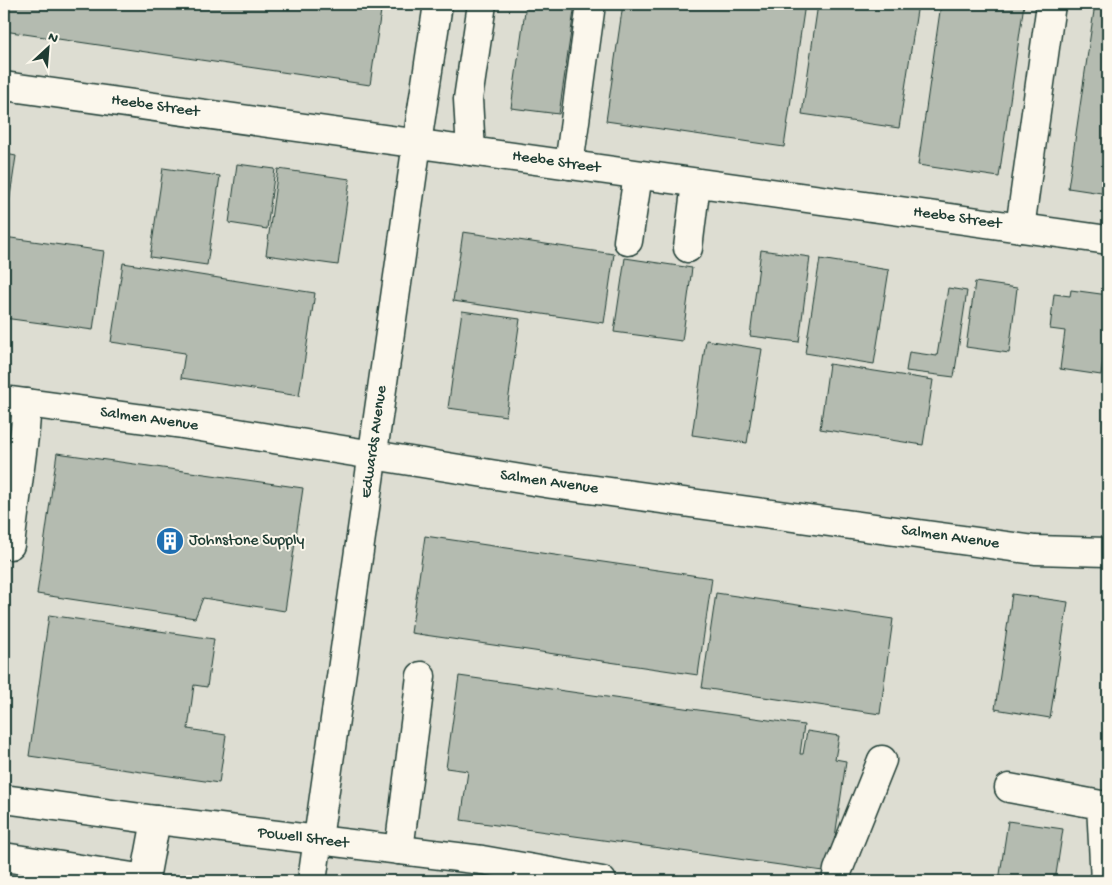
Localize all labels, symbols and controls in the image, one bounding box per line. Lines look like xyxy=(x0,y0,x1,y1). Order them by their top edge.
north arrow xyxy=(22,22,72,72)
text: N xyxy=(45,29,60,48)
street label: Heebe Street xyxy=(110,91,202,123)
street label: Heebe Street xyxy=(511,147,603,179)
street label: Heebe Street xyxy=(912,203,1004,235)
street label: Edwards Avenue xyxy=(358,384,392,500)
street label: Salmen Avenue xyxy=(99,404,200,436)
street label: Salmen Avenue xyxy=(499,467,600,499)
street label: Salmen Avenue xyxy=(900,522,1001,554)
building icon: Johnstone Supply xyxy=(155,526,185,556)
place label: Johnstone Supply xyxy=(189,532,305,551)
street label: Powell Street xyxy=(256,824,351,854)

